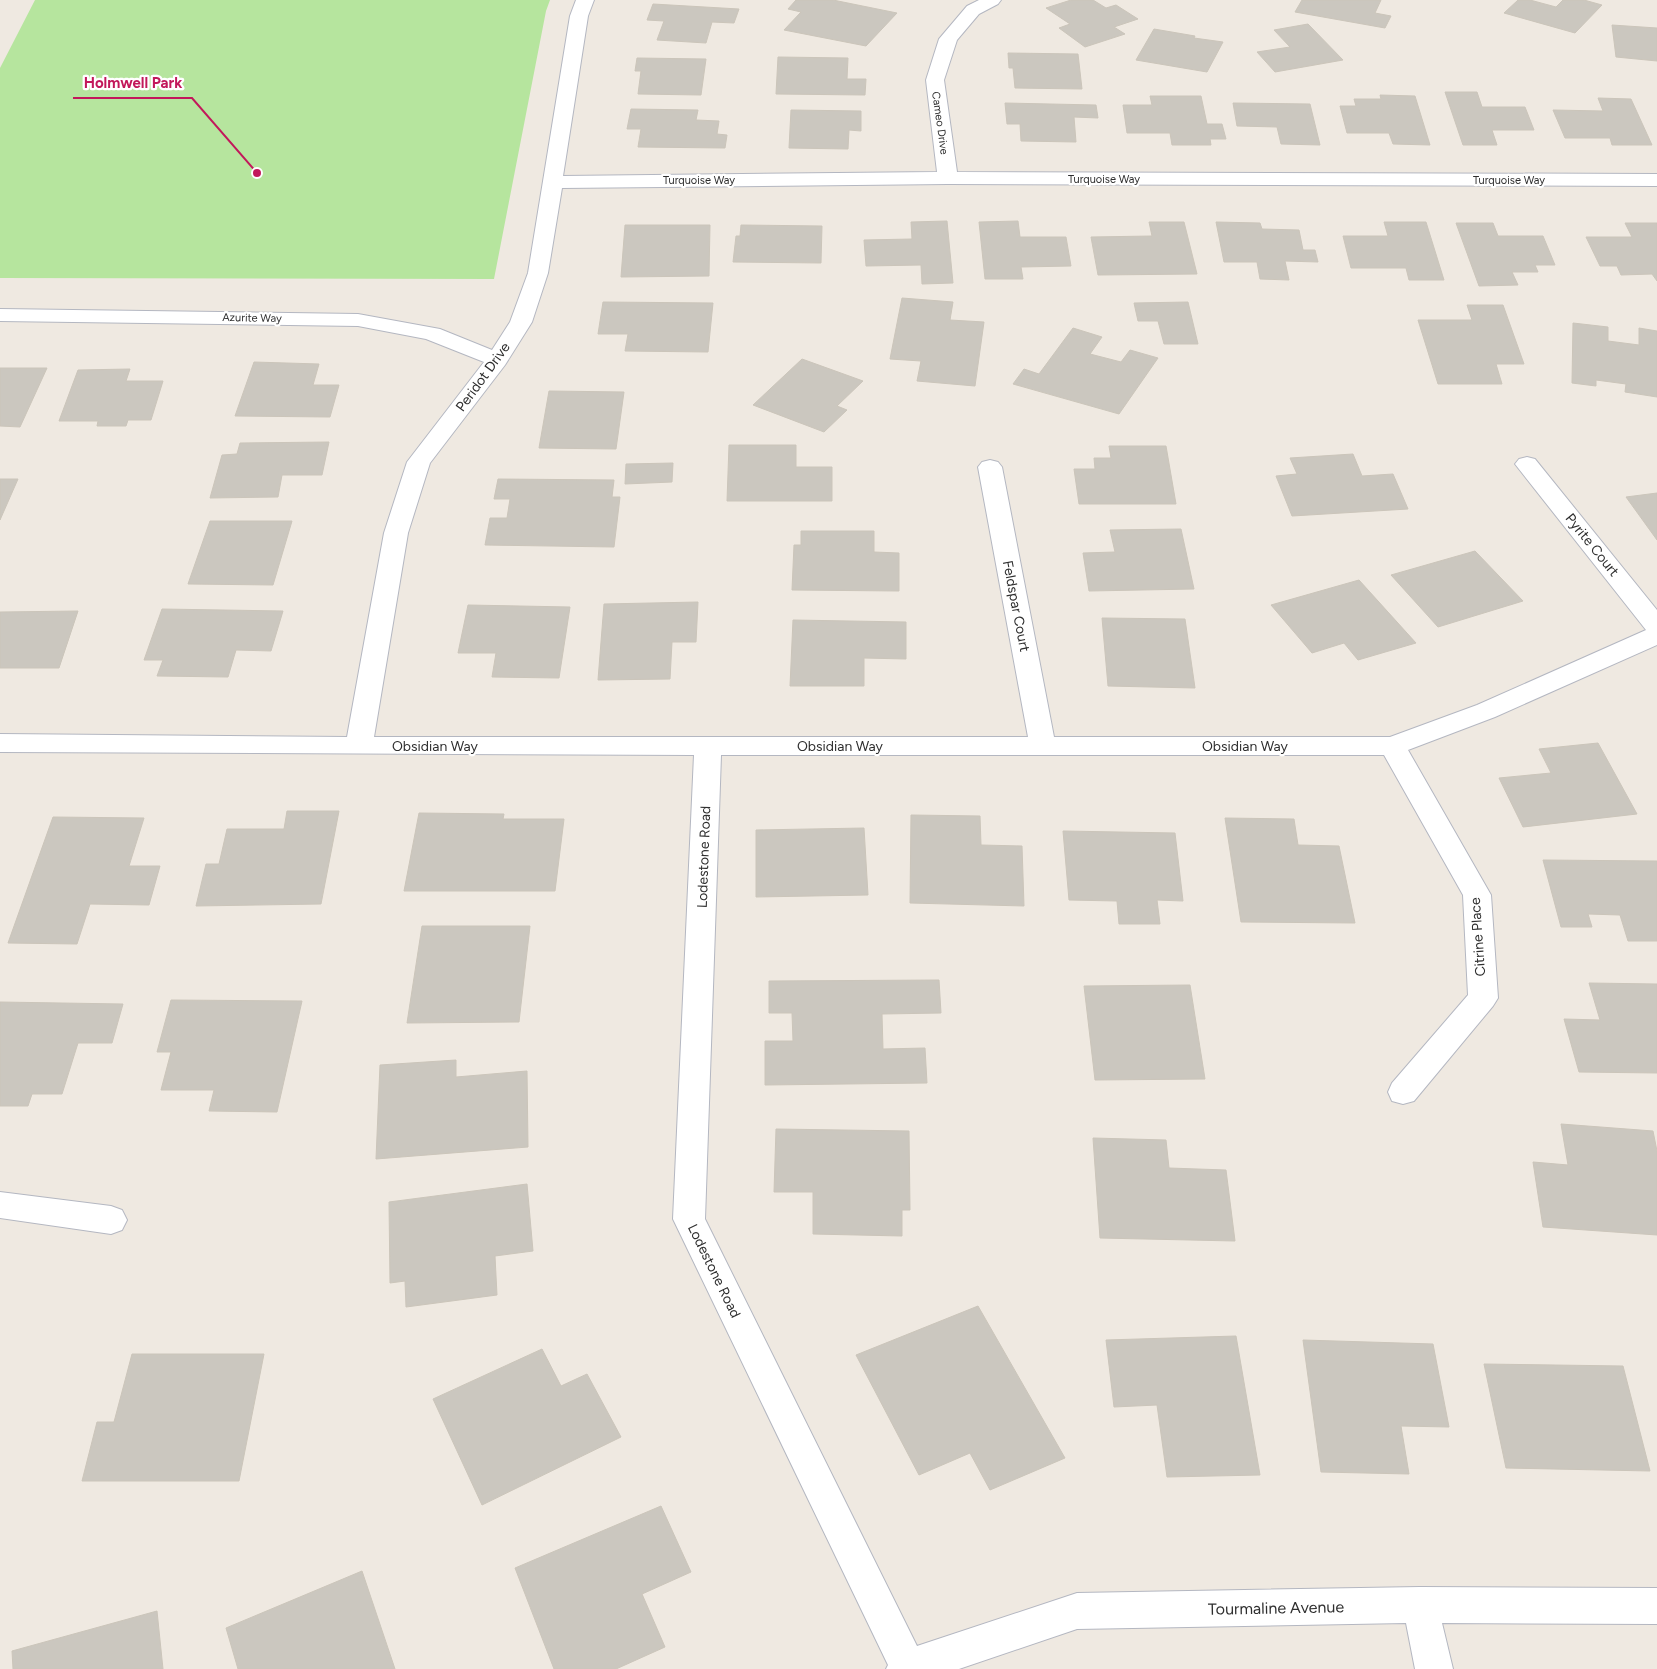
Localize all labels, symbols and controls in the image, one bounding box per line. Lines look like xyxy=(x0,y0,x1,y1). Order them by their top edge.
callout: Holmwell Park xyxy=(73,68,192,98)
text: Holmwell Park xyxy=(84,74,182,92)
street label: Cameo Drive xyxy=(929,91,951,155)
street label: Turquoise Way xyxy=(1068,173,1140,186)
street label: Turquoise Way xyxy=(663,174,735,187)
street label: Turquoise Way xyxy=(1473,174,1545,187)
street label: Azurite Way xyxy=(222,311,282,325)
street label: Peridot Drive xyxy=(452,339,514,415)
street label: Pyrite Court xyxy=(1562,510,1622,580)
street label: Feldspar Court xyxy=(999,559,1033,653)
street label: Obsidian Way xyxy=(392,738,479,755)
street label: Obsidian Way xyxy=(797,738,884,755)
street label: Obsidian Way xyxy=(1202,738,1289,755)
street label: Lodestone Road xyxy=(694,806,714,908)
street label: Citrine Place xyxy=(1467,897,1489,977)
street label: Lodestone Road xyxy=(684,1221,744,1321)
street label: Tourmaline Avenue xyxy=(1208,1597,1345,1619)

